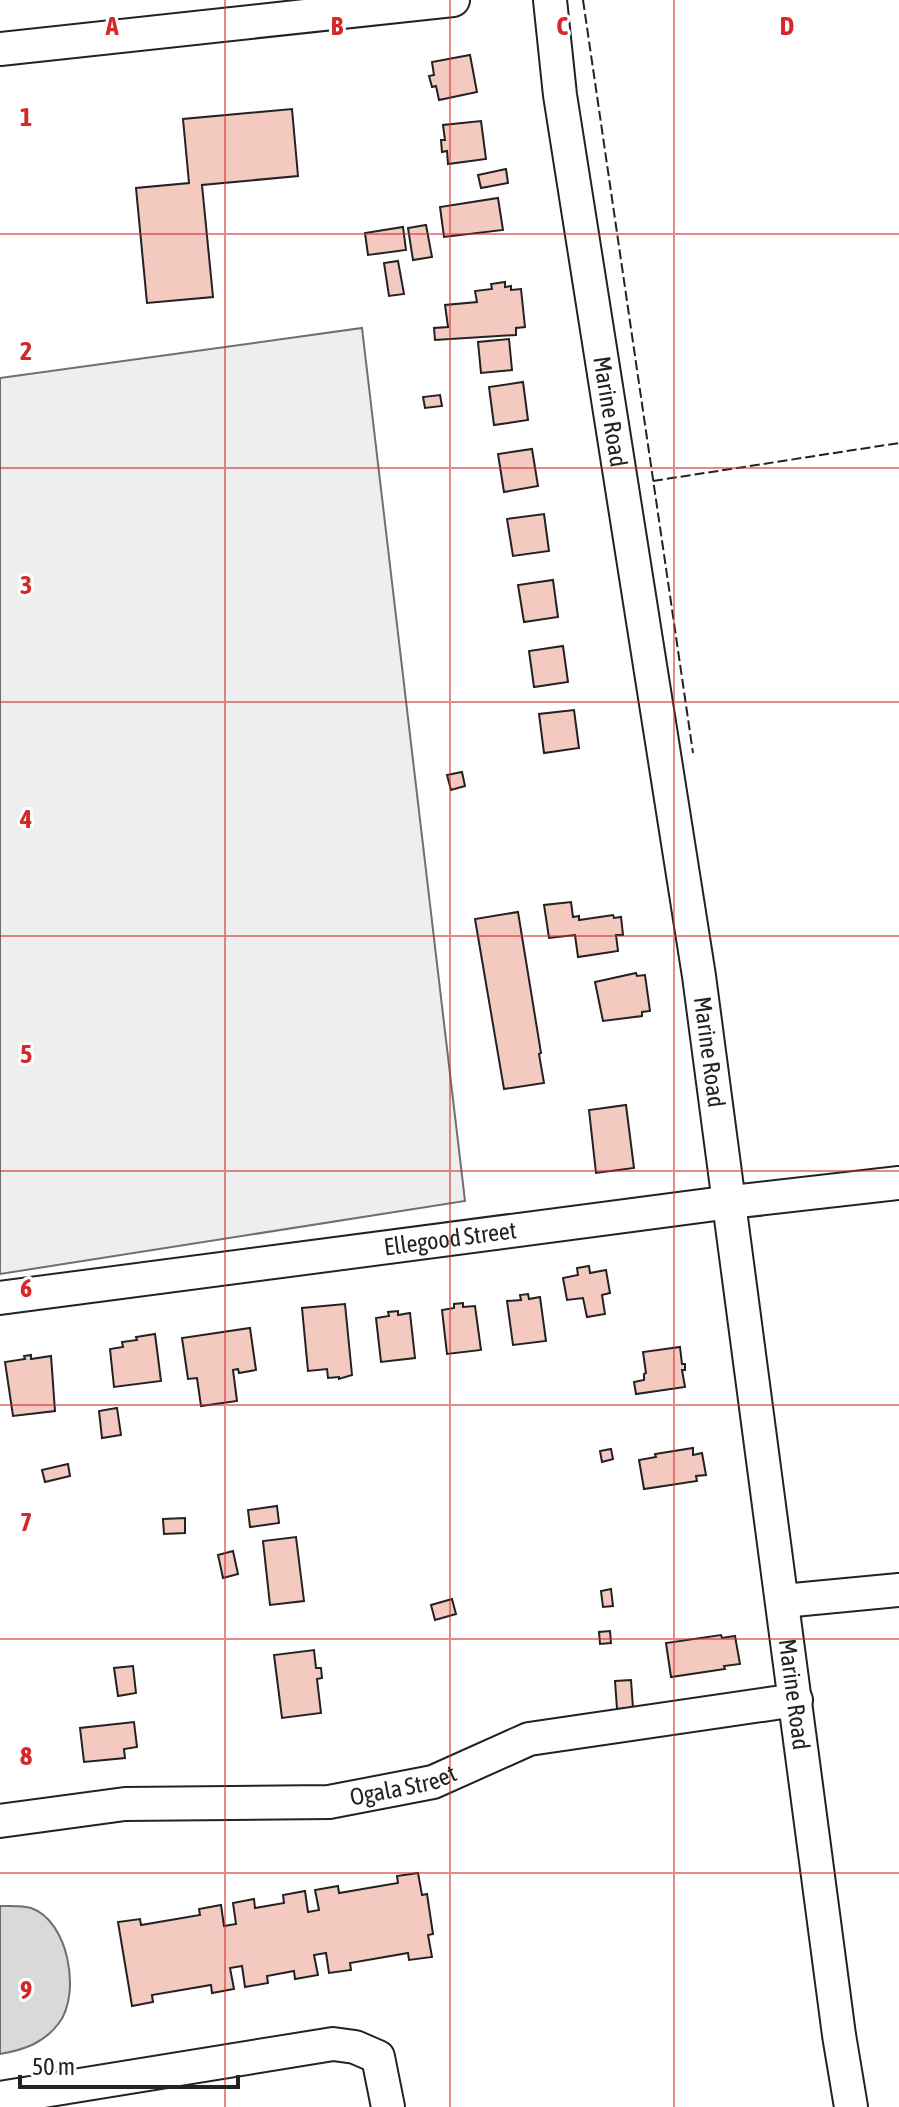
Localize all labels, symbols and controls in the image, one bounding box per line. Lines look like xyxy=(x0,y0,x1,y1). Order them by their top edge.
text: A xyxy=(105,11,119,41)
text: B xyxy=(331,11,344,41)
text: C xyxy=(556,11,568,41)
text: D xyxy=(780,11,794,41)
text: 1 xyxy=(20,102,32,132)
text: 2 xyxy=(20,336,32,366)
street label: Marine Road xyxy=(588,354,632,469)
text: 3 xyxy=(20,570,32,600)
text: 4 xyxy=(19,804,32,834)
street label: Marine Road xyxy=(689,995,730,1109)
text: 5 xyxy=(20,1039,32,1069)
street label: Ellegood Street xyxy=(382,1216,518,1260)
text: 6 xyxy=(20,1273,32,1303)
text: 7 xyxy=(20,1507,32,1537)
street label: Marine Road xyxy=(774,1637,815,1751)
text: 8 xyxy=(20,1741,32,1771)
street label: Ogala Street xyxy=(348,1759,461,1811)
text: 9 xyxy=(20,1975,32,2005)
scale bar xyxy=(20,2039,238,2089)
text: 50 m xyxy=(32,2053,75,2080)

